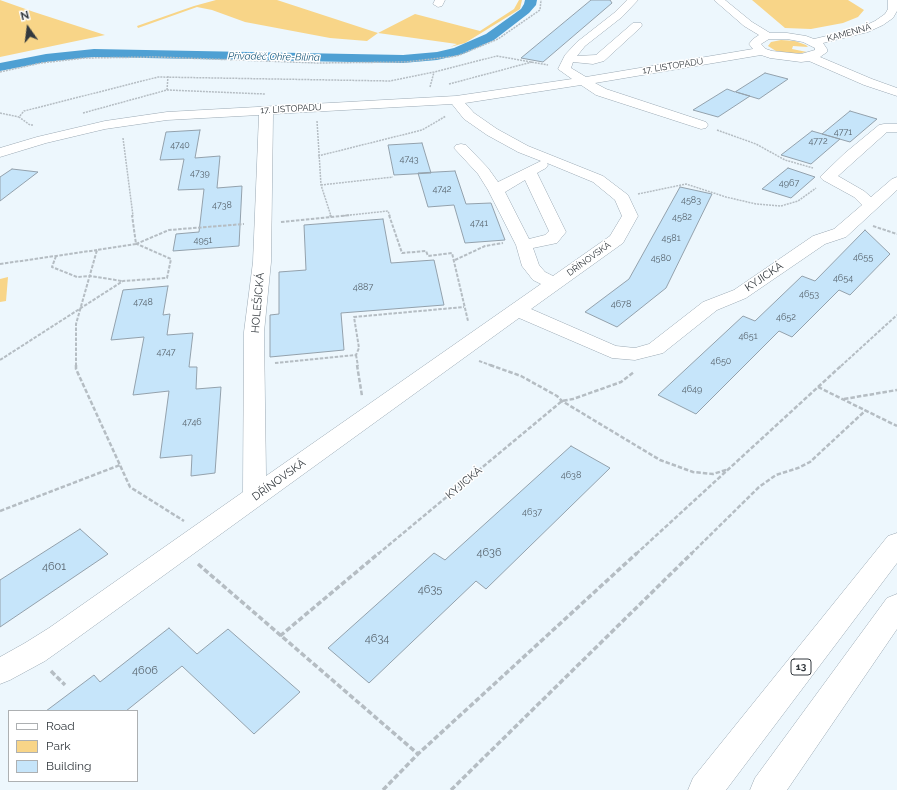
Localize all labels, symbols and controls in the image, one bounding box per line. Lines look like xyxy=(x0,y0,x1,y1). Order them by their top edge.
north arrow xyxy=(8,8,48,48)
text: N xyxy=(19,9,31,23)
street label: KAMENNÁ xyxy=(826,22,872,44)
water label: Přivaděč Ohře-Bílina xyxy=(228,50,320,64)
street label: 17. LISTOPADU xyxy=(642,56,704,76)
street label: 17. LISTOPADU xyxy=(260,102,322,116)
house number: 4771 xyxy=(834,127,852,137)
house number: 4772 xyxy=(808,136,828,146)
house number: 4740 xyxy=(170,140,190,150)
house number: 4743 xyxy=(400,154,418,164)
house number: 4739 xyxy=(190,168,210,178)
house number: 4967 xyxy=(779,178,799,188)
house number: 4742 xyxy=(433,184,451,194)
house number: 4583 xyxy=(681,195,701,205)
house number: 4738 xyxy=(212,200,232,210)
house number: 4582 xyxy=(672,212,692,222)
house number: 4741 xyxy=(470,218,488,228)
house number: 4581 xyxy=(661,233,681,243)
house number: 4951 xyxy=(194,235,212,245)
street label: DŘÍNOVSKÁ xyxy=(565,240,613,278)
house number: 4655 xyxy=(853,252,873,262)
house number: 4580 xyxy=(651,253,671,263)
street label: KYJICKÁ xyxy=(742,259,786,295)
street label: HOLEŠICKÁ xyxy=(249,272,267,334)
house number: 4654 xyxy=(833,273,853,283)
house number: 4887 xyxy=(353,282,373,292)
house number: 4653 xyxy=(799,289,819,299)
house number: 4748 xyxy=(133,297,153,307)
house number: 4678 xyxy=(611,299,631,309)
house number: 4652 xyxy=(776,312,796,322)
house number: 4651 xyxy=(738,331,758,341)
house number: 4747 xyxy=(157,347,175,357)
house number: 4650 xyxy=(711,356,731,366)
house number: 4649 xyxy=(682,384,702,394)
house number: 4746 xyxy=(182,417,202,427)
street label: DŘÍNOVSKÁ xyxy=(250,456,308,504)
street label: KYJICKÁ xyxy=(443,464,485,502)
house number: 4638 xyxy=(561,470,581,480)
house number: 4637 xyxy=(522,507,542,517)
house number: 4636 xyxy=(476,546,502,560)
house number: 4601 xyxy=(42,560,66,574)
house number: 4635 xyxy=(418,583,442,597)
house number: 4634 xyxy=(365,632,389,646)
road number: 13 xyxy=(791,659,811,675)
house number: 4606 xyxy=(132,664,158,678)
legend xyxy=(8,710,138,782)
text: Road xyxy=(46,719,75,733)
text: Park xyxy=(46,739,71,753)
text: Building xyxy=(46,759,92,773)

